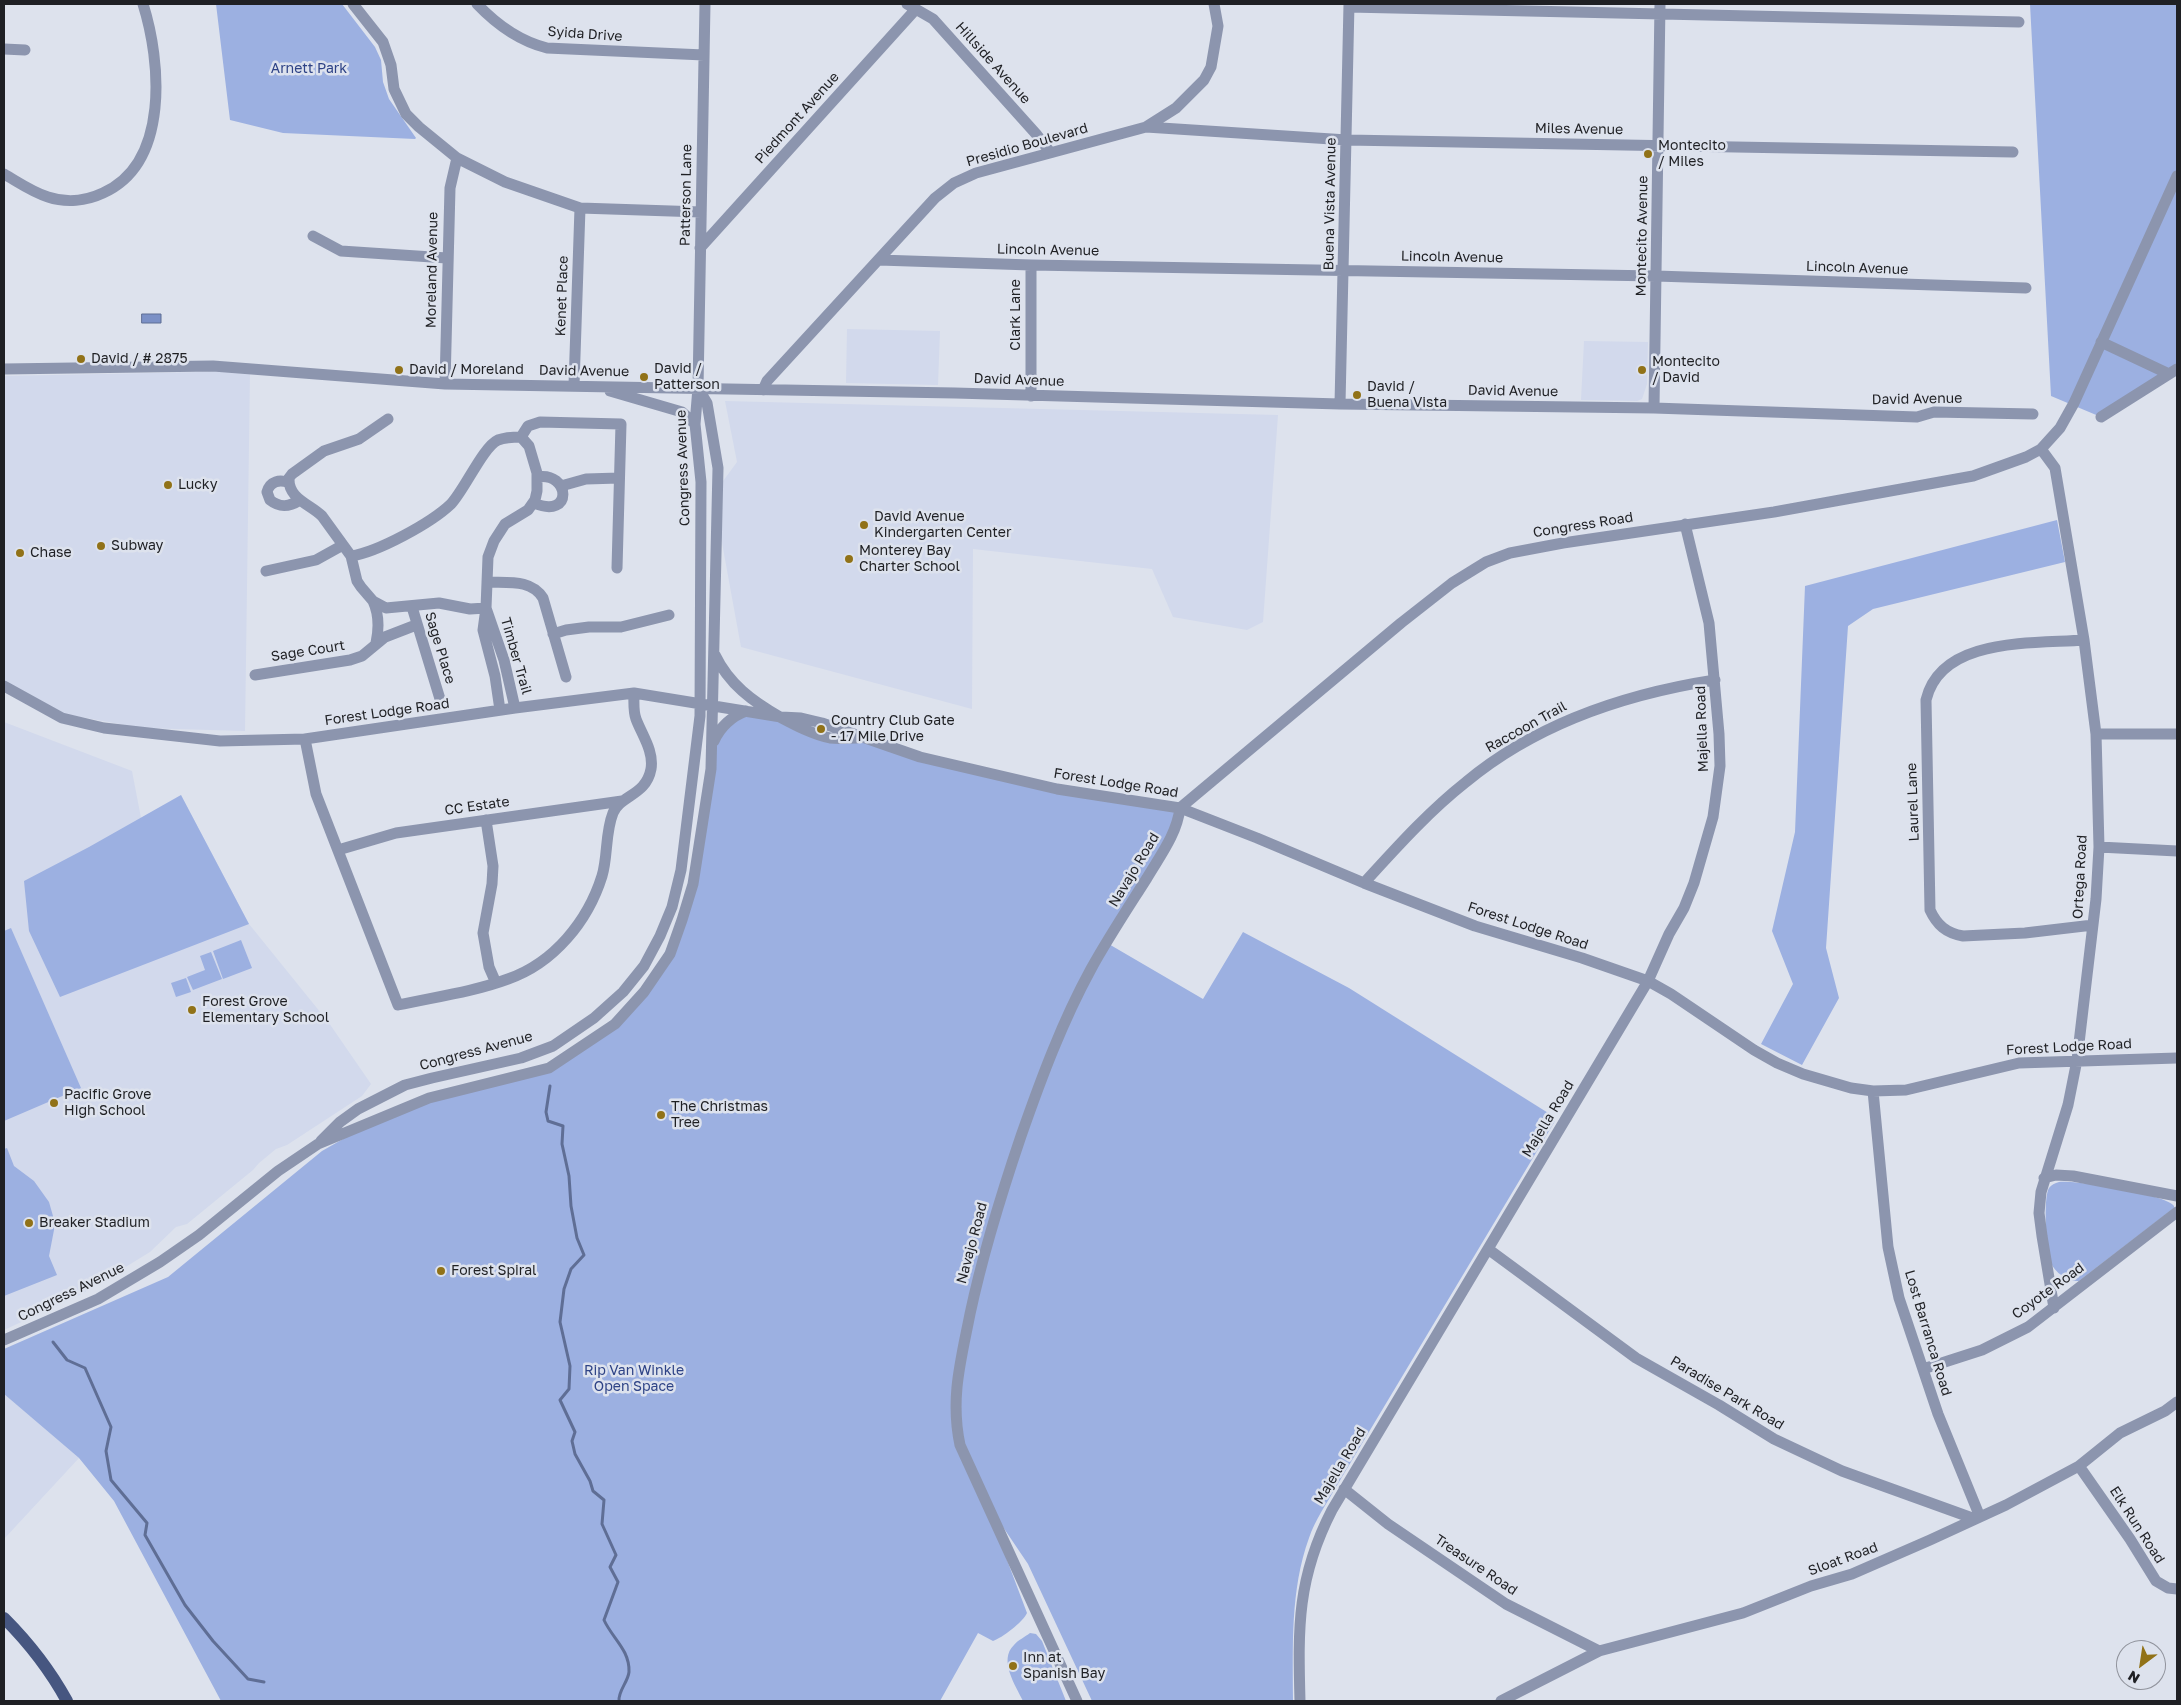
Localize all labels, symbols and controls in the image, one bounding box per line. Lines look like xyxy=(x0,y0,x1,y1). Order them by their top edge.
street label: Hillside Avenue xyxy=(952,19,1034,107)
street label: Syida Drive xyxy=(547,23,623,45)
park label: Arnett Park xyxy=(271,61,347,77)
street label: Piedmont Avenue xyxy=(751,69,843,167)
street label: Presidio Boulevard xyxy=(964,120,1090,170)
street label: Miles Avenue xyxy=(1535,120,1623,138)
street label: Buena Vista Avenue xyxy=(1320,137,1340,271)
place label: Montecito / Miles xyxy=(1658,138,1726,170)
street label: Patterson Lane xyxy=(677,144,695,246)
marker: Montecito / Miles xyxy=(1642,148,1654,160)
street label: Montecito Avenue xyxy=(1633,175,1651,297)
street label: Moreland Avenue xyxy=(423,212,441,328)
street label: Lincoln Avenue xyxy=(997,241,1099,259)
street label: Lincoln Avenue xyxy=(1401,248,1503,266)
street label: Kenet Place xyxy=(552,255,572,337)
street label: Lincoln Avenue xyxy=(1806,258,1908,278)
street label: Clark Lane xyxy=(1008,279,1024,351)
place label: David / # 2875 xyxy=(91,351,188,367)
marker: David / # 2875 xyxy=(75,353,87,365)
place label: Montecito / David xyxy=(1652,354,1720,387)
place label: David / Patterson xyxy=(654,361,720,394)
place label: David / Moreland xyxy=(409,362,524,378)
street label: David Avenue xyxy=(539,362,629,380)
marker: David / Moreland xyxy=(393,364,405,376)
marker: Montecito / David xyxy=(1636,364,1648,376)
street label: David Avenue xyxy=(973,370,1065,390)
marker: David / Patterson xyxy=(638,371,650,383)
place label: David / Buena Vista xyxy=(1367,379,1447,412)
street label: David Avenue xyxy=(1468,382,1558,400)
marker: David / Buena Vista xyxy=(1351,389,1363,401)
street label: David Avenue xyxy=(1872,390,1962,408)
street label: Congress Avenue xyxy=(673,410,693,526)
place label: Lucky xyxy=(178,477,218,493)
marker: Lucky xyxy=(162,479,174,491)
place label: David Avenue Kindergarten Center xyxy=(874,509,1011,542)
street label: Congress Road xyxy=(1532,509,1634,541)
marker: David Avenue Kindergarten Center xyxy=(858,519,870,531)
place label: Subway xyxy=(111,538,163,554)
marker: Subway xyxy=(95,540,107,552)
place label: Monterey Bay Charter School xyxy=(859,543,960,576)
place label: Chase xyxy=(30,545,72,561)
marker: Chase xyxy=(14,547,26,559)
marker: Monterey Bay Charter School xyxy=(843,553,855,565)
street label: Sage Place xyxy=(421,610,459,686)
street label: Timber Trail xyxy=(497,616,535,696)
street label: Sage Court xyxy=(270,637,346,665)
street label: Majella Road xyxy=(1692,685,1712,773)
street label: Forest Lodge Road xyxy=(323,695,451,729)
street label: Raccoon Trail xyxy=(1482,698,1570,756)
place label: Country Club Gate - 17 Mile Drive xyxy=(831,713,955,746)
marker: Country Club Gate - 17 Mile Drive xyxy=(815,723,827,735)
street label: Laurel Lane xyxy=(1903,762,1923,842)
street label: Forest Lodge Road xyxy=(1052,765,1180,801)
street label: CC Estate xyxy=(443,793,511,819)
street label: Navajo Road xyxy=(1105,830,1163,910)
street label: Ortega Road xyxy=(2069,835,2091,919)
street label: Forest Lodge Road xyxy=(1466,899,1590,953)
place label: Forest Grove Elementary School xyxy=(202,994,329,1026)
marker: Forest Grove Elementary School xyxy=(186,1004,198,1016)
street label: Congress Avenue xyxy=(418,1028,534,1074)
street label: Forest Lodge Road xyxy=(2006,1035,2132,1059)
street label: Majella Road xyxy=(1519,1078,1577,1160)
place label: Pacific Grove High School xyxy=(64,1087,151,1120)
marker: Pacific Grove High School xyxy=(48,1097,60,1109)
place label: The Christmas Tree xyxy=(671,1099,768,1132)
marker: The Christmas Tree xyxy=(655,1109,667,1121)
street label: Navajo Road xyxy=(953,1200,991,1286)
place label: Breaker Stadium xyxy=(39,1215,150,1231)
marker: Breaker Stadium xyxy=(23,1217,35,1229)
street label: Congress Avenue xyxy=(15,1259,127,1325)
street label: Coyote Road xyxy=(2009,1259,2087,1323)
place label: Forest Spiral xyxy=(451,1263,537,1279)
marker: Forest Spiral xyxy=(435,1265,447,1277)
street label: Lost Barranca Road xyxy=(1901,1268,1955,1398)
street label: Paradise Park Road xyxy=(1667,1352,1787,1434)
park label: Rip Van Winkle Open Space xyxy=(584,1363,684,1395)
street label: Majella Road xyxy=(1311,1425,1369,1507)
street label: Elk Run Road xyxy=(2106,1483,2168,1567)
street label: Treasure Road xyxy=(1432,1531,1520,1599)
street label: Sloat Road xyxy=(1806,1539,1880,1579)
north arrow xyxy=(2116,1640,2166,1690)
place label: Inn at Spanish Bay xyxy=(1023,1650,1105,1682)
marker: Inn at Spanish Bay xyxy=(1007,1660,1019,1672)
text: N xyxy=(2125,1667,2142,1687)

